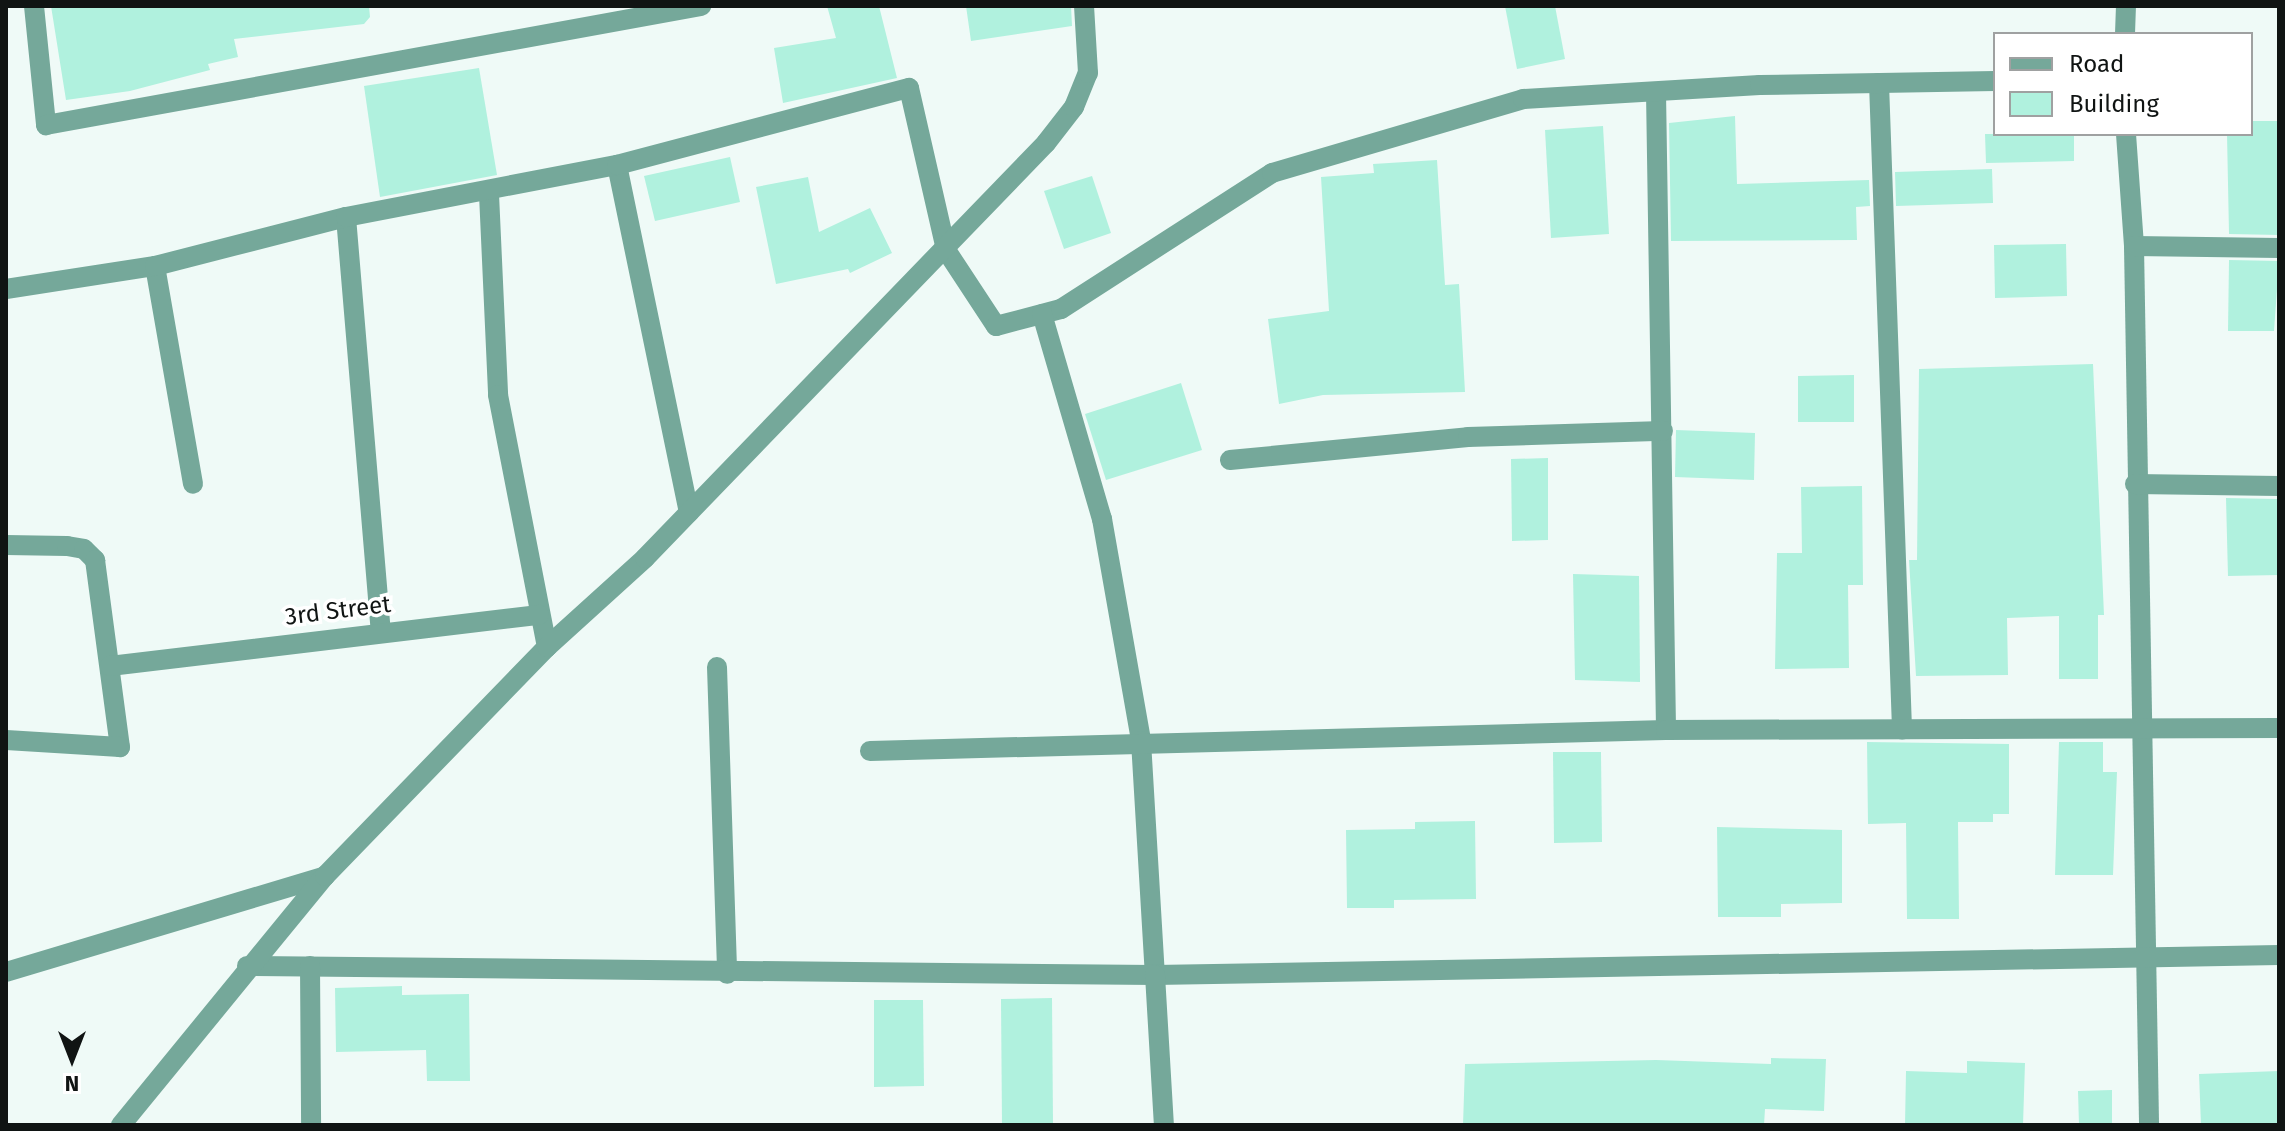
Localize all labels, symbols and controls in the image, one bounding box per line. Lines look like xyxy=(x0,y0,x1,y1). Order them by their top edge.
legend xyxy=(1993,32,2253,136)
text: Road xyxy=(2069,50,2124,78)
text: Building xyxy=(2069,90,2159,118)
street label: 3rd Street xyxy=(283,590,393,632)
north arrow xyxy=(32,1019,112,1099)
text: N xyxy=(65,1070,79,1097)

